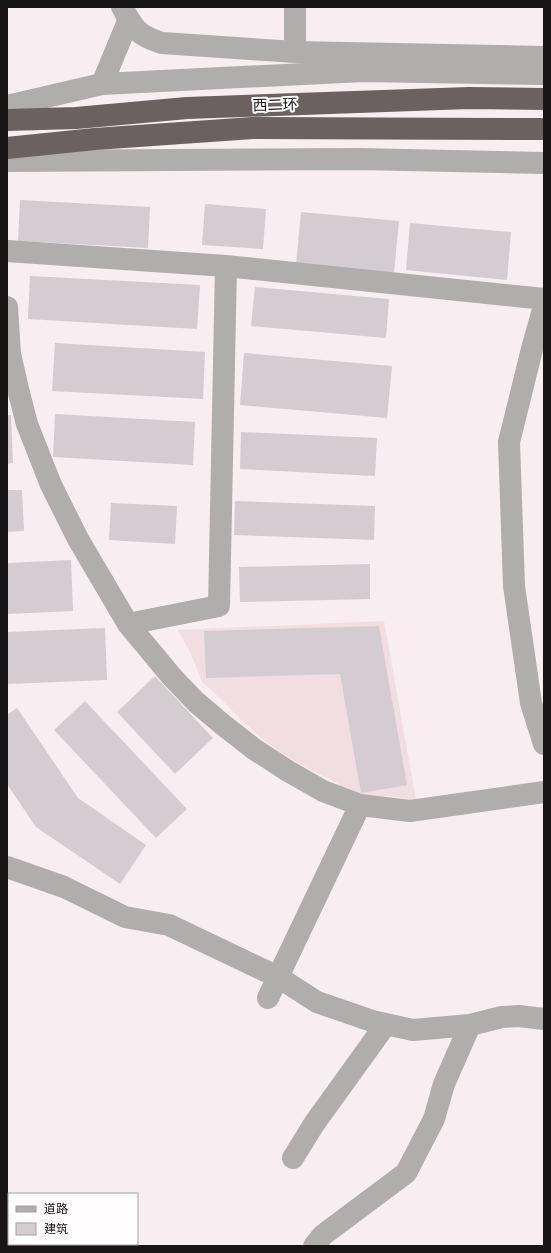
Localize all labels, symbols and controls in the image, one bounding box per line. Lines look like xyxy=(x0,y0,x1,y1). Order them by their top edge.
street label: 西二环 xyxy=(252,95,298,115)
legend xyxy=(8,1193,138,1245)
text: 道路 xyxy=(44,1201,68,1216)
text: 建筑 xyxy=(44,1221,68,1236)

